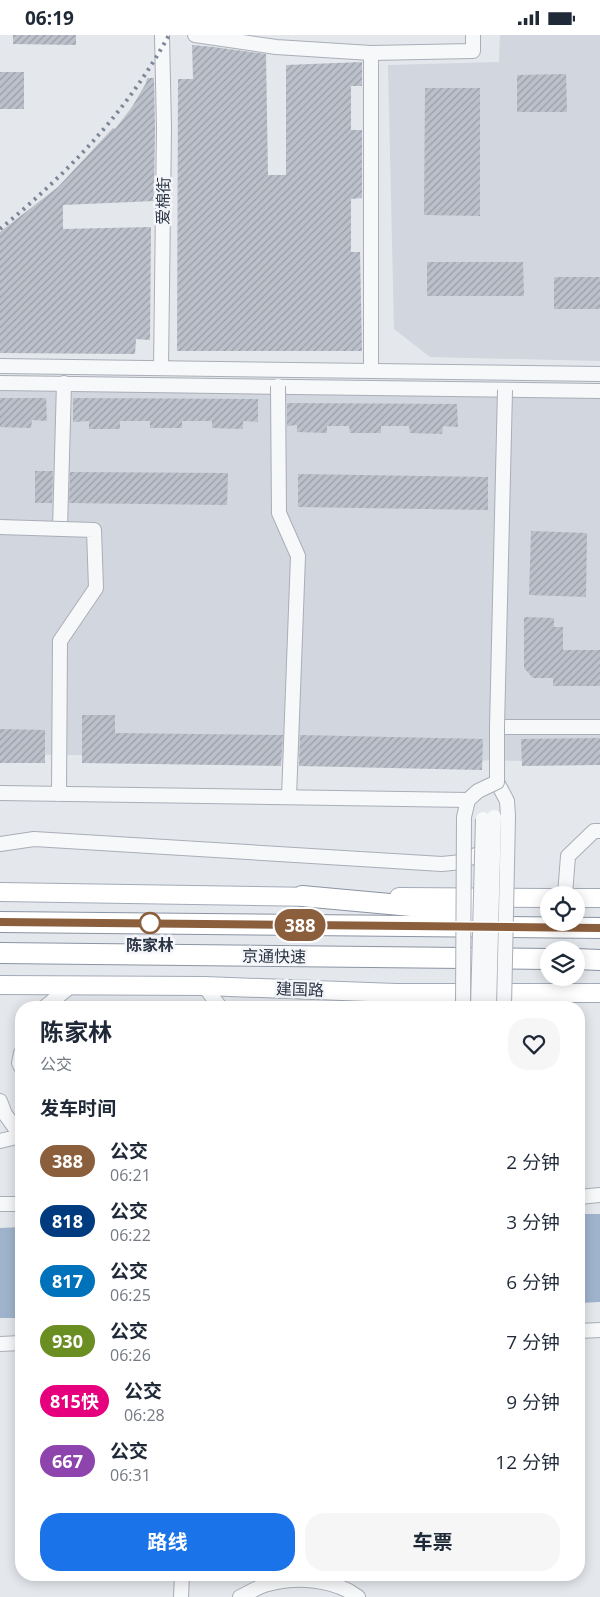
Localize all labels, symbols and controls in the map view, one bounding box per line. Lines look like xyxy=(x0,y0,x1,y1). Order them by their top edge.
text: 06:19 xyxy=(25,5,74,31)
street label: 爱棉街 xyxy=(152,177,174,225)
map controls xyxy=(540,886,585,986)
button: locate xyxy=(540,886,585,931)
line badge: 388 xyxy=(271,909,329,941)
marker: 陈家林 xyxy=(139,912,161,934)
text: 388 xyxy=(285,913,315,937)
place label: 陈家林 xyxy=(126,934,174,956)
button: layers xyxy=(540,941,585,986)
street label: 京通快速 xyxy=(242,944,306,968)
street label: 建国路 xyxy=(276,977,324,1001)
text: 陈家林 xyxy=(40,1015,112,1048)
button: heart xyxy=(508,1018,560,1070)
text: 公交 xyxy=(40,1053,72,1075)
text: 发车时间 xyxy=(40,1095,116,1121)
text: 公交 xyxy=(110,1138,148,1164)
text: 388 xyxy=(52,1149,83,1173)
text: 2 分钟 xyxy=(506,1149,560,1175)
text: 06:21 xyxy=(110,1164,151,1186)
text: 公交 xyxy=(110,1198,148,1224)
text: 818 xyxy=(52,1209,83,1233)
text: 3 分钟 xyxy=(506,1209,560,1235)
text: 06:22 xyxy=(110,1224,151,1246)
text: 公交 xyxy=(110,1258,148,1284)
text: 817 xyxy=(52,1269,83,1293)
text: 6 分钟 xyxy=(506,1269,560,1295)
text: 06:25 xyxy=(110,1284,151,1306)
text: 公交 xyxy=(110,1318,148,1344)
text: 930 xyxy=(52,1329,83,1353)
text: 7 分钟 xyxy=(506,1329,560,1355)
text: 06:26 xyxy=(110,1344,151,1366)
text: 公交 xyxy=(124,1378,162,1404)
text: 815快 xyxy=(50,1389,99,1413)
text: 9 分钟 xyxy=(506,1389,560,1415)
text: 06:28 xyxy=(124,1404,165,1426)
text: 公交 xyxy=(110,1438,148,1464)
text: 667 xyxy=(52,1449,83,1473)
text: 12 分钟 xyxy=(495,1449,560,1475)
text: 06:31 xyxy=(110,1464,151,1486)
button: 路线 xyxy=(40,1513,295,1571)
button: 车票 xyxy=(305,1513,560,1571)

